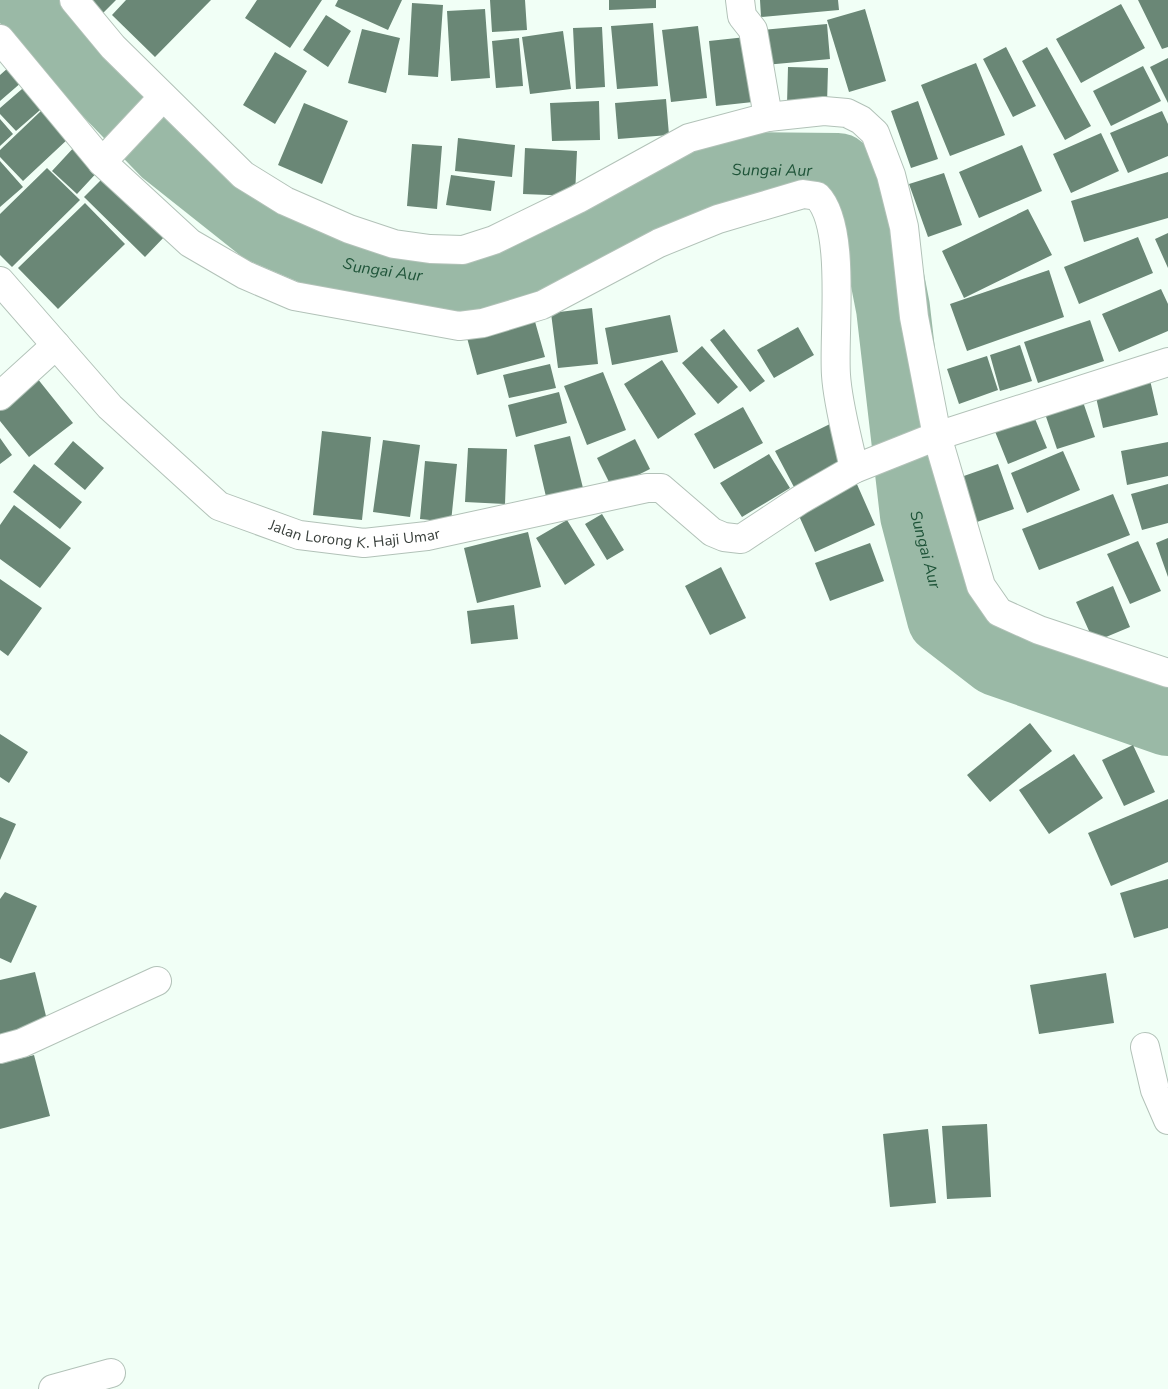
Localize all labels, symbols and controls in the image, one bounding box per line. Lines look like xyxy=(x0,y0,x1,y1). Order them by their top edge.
water label: Sungai Aur xyxy=(732,159,813,182)
water label: Sungai Aur xyxy=(339,252,425,287)
water label: Sungai Aur xyxy=(904,508,946,592)
street label: Jalan Lorong K. Haji Umar xyxy=(265,515,442,553)

